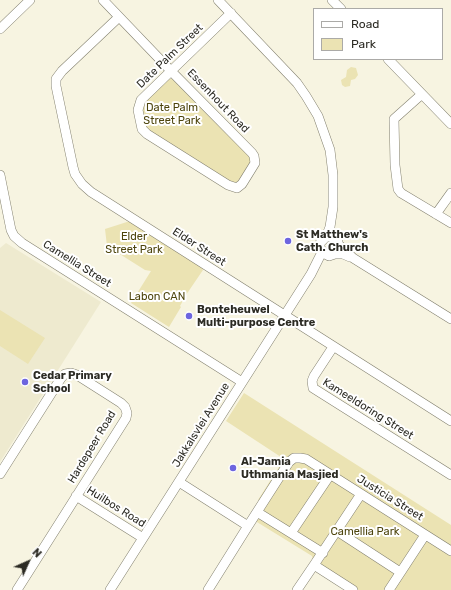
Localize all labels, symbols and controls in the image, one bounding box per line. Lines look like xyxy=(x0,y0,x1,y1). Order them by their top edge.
legend xyxy=(313,8,443,60)
text: Road xyxy=(351,17,379,31)
street label: Date Palm Street xyxy=(134,21,206,91)
text: Park xyxy=(351,37,376,51)
street label: Essenhout Road xyxy=(184,66,252,136)
park label: Date Palm Street Park xyxy=(143,101,201,127)
street label: Elder Street xyxy=(170,225,228,269)
place label: St Matthew's Cath. Church xyxy=(296,228,368,254)
park label: Elder Street Park xyxy=(105,230,163,256)
marker: St Matthew's Cath. Church xyxy=(283,236,293,246)
street label: Camellia Street xyxy=(40,238,114,290)
park label: Labon CAN xyxy=(129,290,185,304)
place label: Bonteheuwel Multi-purpose Centre xyxy=(197,303,315,329)
marker: Bonteheuwel Multi-purpose Centre xyxy=(184,311,194,321)
place label: Cedar Primary School xyxy=(33,369,112,395)
street label: Kameeldoring Street xyxy=(320,376,416,442)
marker: Cedar Primary School xyxy=(20,377,30,387)
street label: Jakkalsvlei Avenue xyxy=(170,380,232,470)
street label: Hardepeer Road xyxy=(65,408,119,486)
place label: Al-Jamia Uthmania Masjied xyxy=(241,455,339,481)
marker: Al-Jamia Uthmania Masjied xyxy=(228,463,238,473)
street label: Justicia Street xyxy=(355,472,425,524)
street label: Huilbos Road xyxy=(84,484,148,530)
park label: Camellia Park xyxy=(331,525,399,539)
north arrow xyxy=(8,542,48,582)
text: N xyxy=(29,546,44,561)

